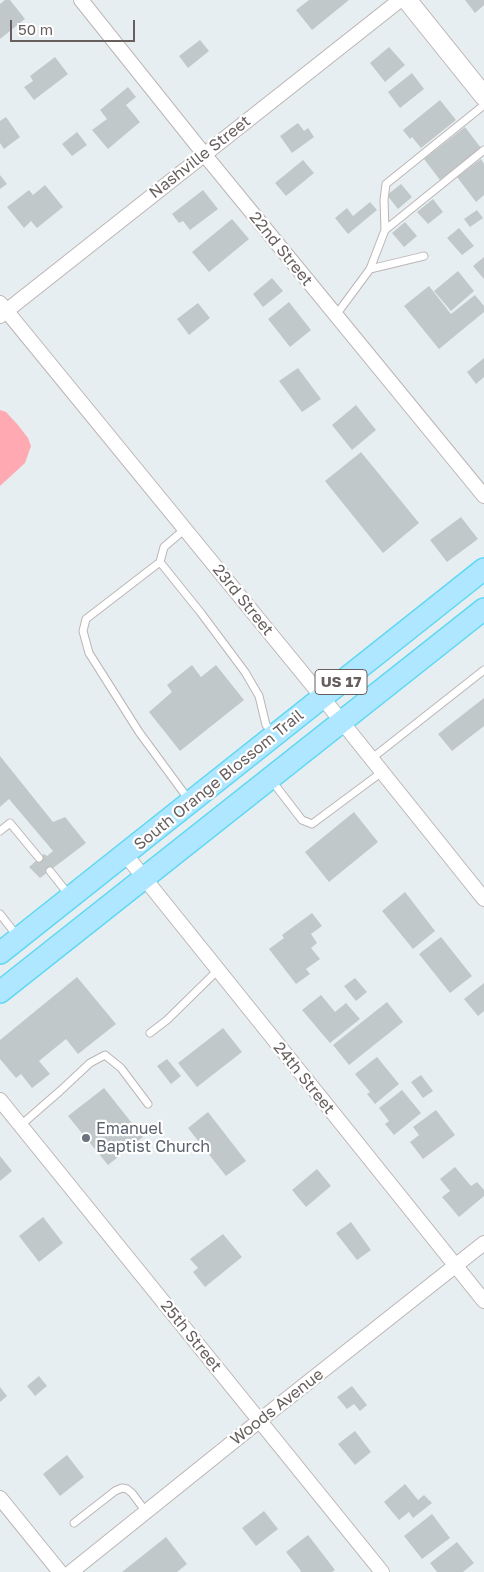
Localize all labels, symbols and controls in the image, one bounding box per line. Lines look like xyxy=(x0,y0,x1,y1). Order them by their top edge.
scale bar xyxy=(12,10,138,42)
text: 50 m xyxy=(18,20,53,38)
street label: Nashville Street xyxy=(146,112,254,202)
street label: 22nd Street xyxy=(245,208,317,290)
street label: 23rd Street xyxy=(209,561,277,639)
road number: US 17 xyxy=(315,670,367,694)
street label: South Orange Blossom Trail xyxy=(130,706,308,854)
street label: 24th Street xyxy=(269,1038,339,1118)
place label: Emanuel Baptist Church xyxy=(96,1119,210,1157)
marker: Emanuel Baptist Church xyxy=(80,1132,92,1144)
street label: 25th Street xyxy=(156,1296,226,1376)
street label: Woods Avenue xyxy=(227,1365,327,1449)

